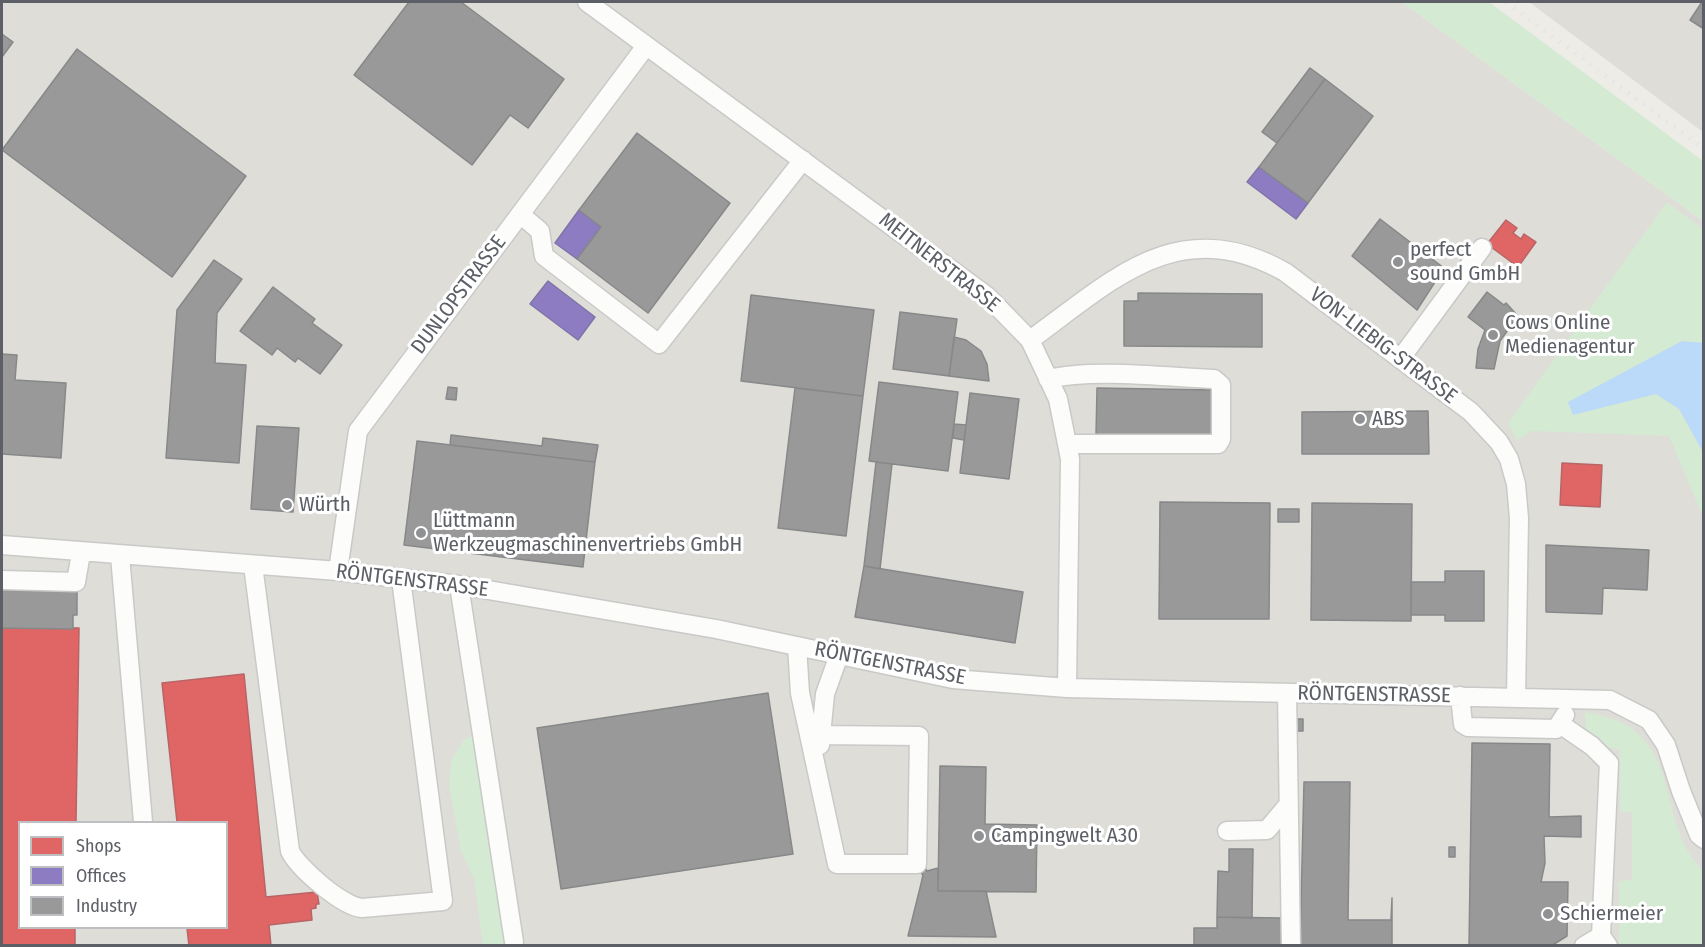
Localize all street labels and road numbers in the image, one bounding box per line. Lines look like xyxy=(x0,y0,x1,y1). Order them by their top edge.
street label: MEITNERSTRASSE xyxy=(874,208,1004,318)
street label: DUNLOPSTRASSE xyxy=(406,231,512,359)
street label: VON-LIEBIG-STRASSE xyxy=(1305,283,1461,409)
street label: RÖNTGENSTRASSE xyxy=(334,559,490,603)
street label: RÖNTGENSTRASSE xyxy=(812,637,968,691)
street label: RÖNTGENSTRASSE xyxy=(1297,681,1451,709)

